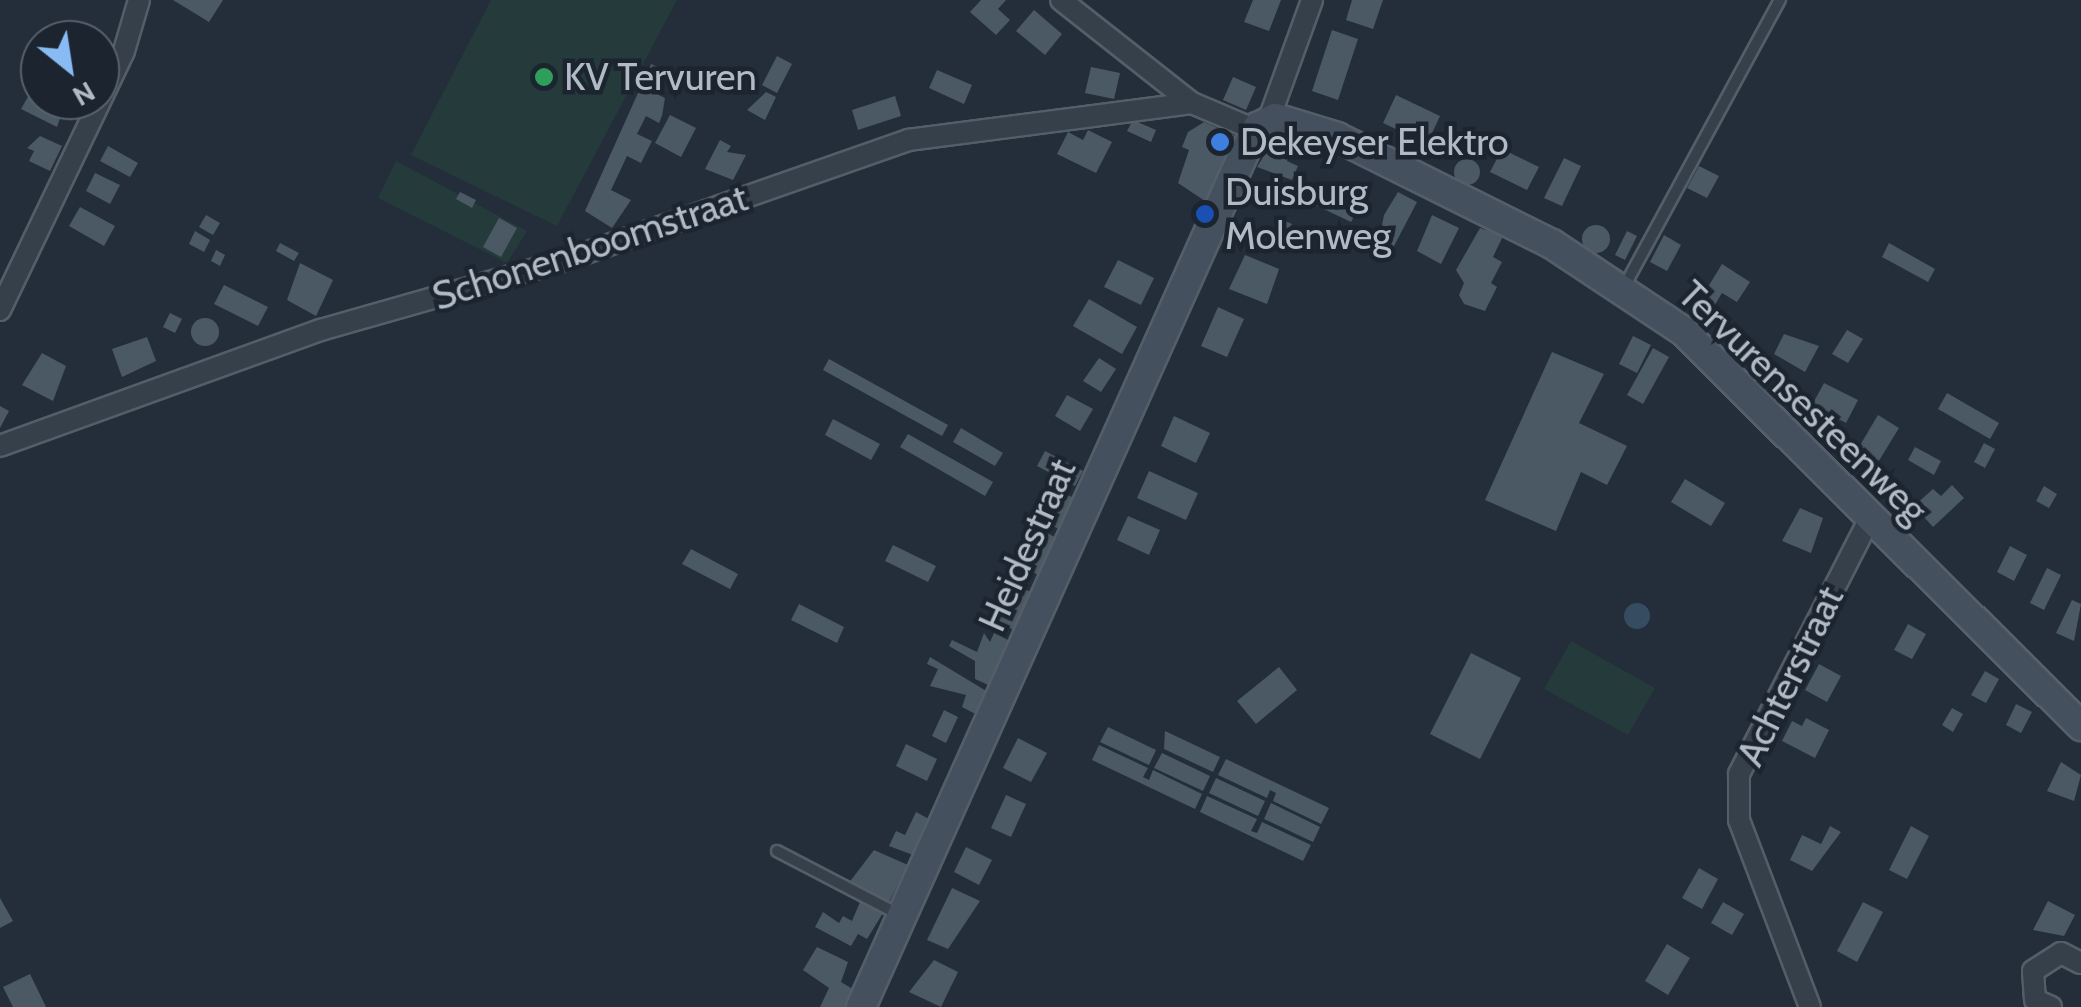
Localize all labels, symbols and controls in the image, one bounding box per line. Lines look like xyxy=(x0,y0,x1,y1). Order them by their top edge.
north arrow xyxy=(20,20,120,120)
place label: KV Tervuren xyxy=(564,54,757,100)
marker: KV Tervuren xyxy=(533,66,555,88)
text: N xyxy=(67,75,101,114)
place label: Dekeyser Elektro xyxy=(1240,119,1509,165)
marker: Dekeyser Elektro xyxy=(1209,131,1231,153)
place label: Duisburg Molenweg xyxy=(1225,169,1391,258)
street label: Schonenboomstraat xyxy=(427,175,753,319)
marker: Duisburg Molenweg xyxy=(1194,203,1216,225)
street label: Tervurensesteenweg xyxy=(1669,271,1937,533)
street label: Heidestraat xyxy=(969,452,1085,638)
street label: Achterstraat xyxy=(1727,579,1853,773)

